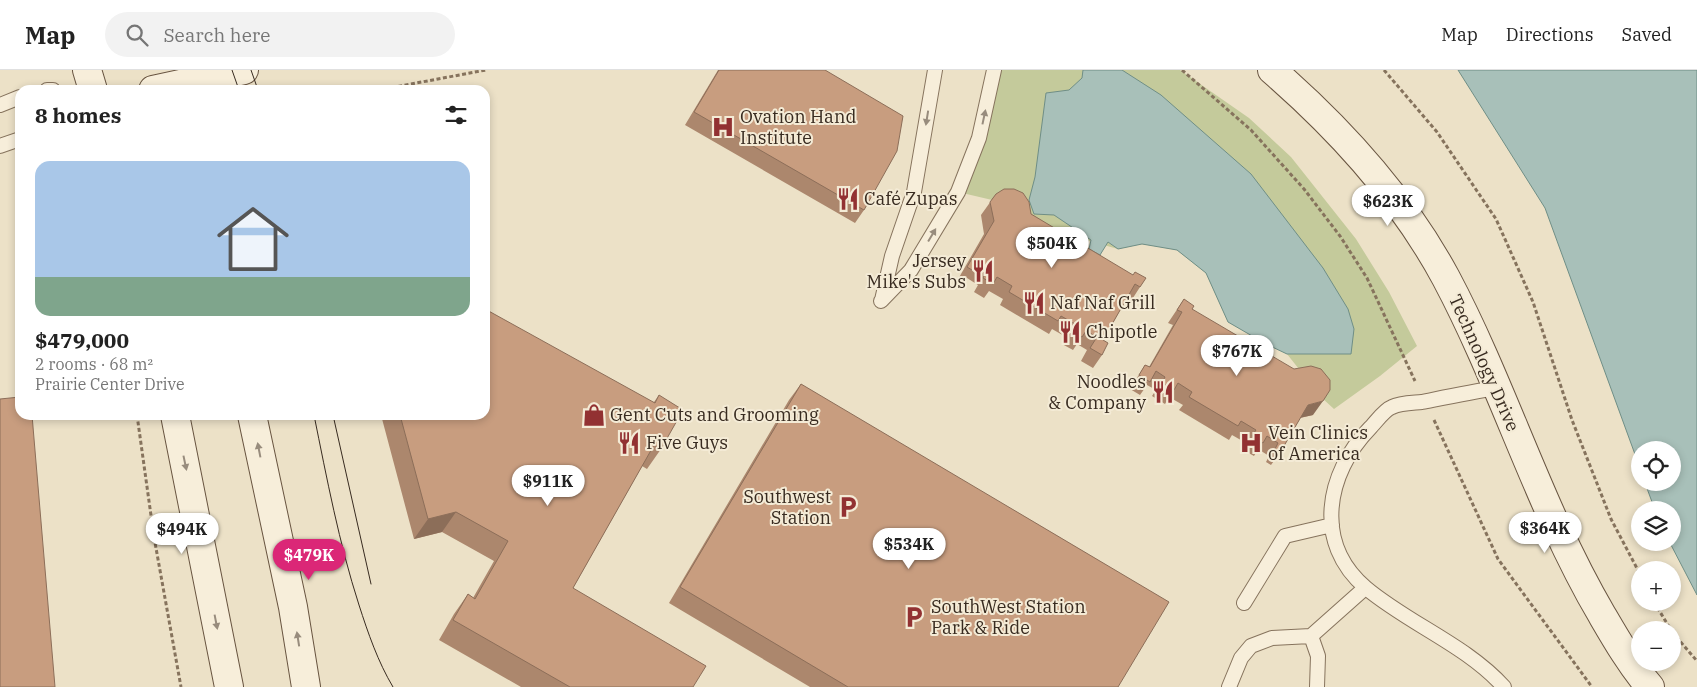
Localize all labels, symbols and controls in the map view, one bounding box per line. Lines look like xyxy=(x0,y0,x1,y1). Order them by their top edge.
search box xyxy=(105,12,455,57)
text: Map xyxy=(25,19,75,51)
icon: search xyxy=(123,21,151,49)
text: Search here xyxy=(163,23,270,47)
text: Map xyxy=(1441,23,1478,46)
text: Directions xyxy=(1506,23,1594,46)
text: Saved xyxy=(1622,23,1672,46)
text: 8 homes xyxy=(35,101,121,129)
icon: filters xyxy=(442,101,470,129)
place label: Ovation Hand Institute xyxy=(740,105,856,149)
one-way arrow xyxy=(980,109,988,124)
one-way arrow xyxy=(922,110,930,126)
hospital icon: Ovation Hand Institute xyxy=(710,114,736,140)
pin: $623K xyxy=(1353,184,1423,227)
restaurant icon: Café Zupas xyxy=(835,186,861,212)
place label: Café Zupas xyxy=(864,187,957,210)
text: $623K xyxy=(1363,191,1413,211)
icon: home xyxy=(208,194,298,284)
pin: $504K xyxy=(1017,226,1087,269)
one-way arrow xyxy=(928,229,937,242)
text: $504K xyxy=(1027,233,1077,253)
place label: Jersey Mike's Subs xyxy=(867,249,966,293)
restaurant icon: Jersey Mike's Subs xyxy=(970,258,996,284)
restaurant icon: Naf Naf Grill xyxy=(1021,290,1047,316)
place label: Naf Naf Grill xyxy=(1050,291,1155,314)
street label: Technology Drive xyxy=(1444,291,1525,435)
restaurant icon: Chipotle xyxy=(1057,319,1083,345)
place label: Chipotle xyxy=(1086,320,1157,343)
text: $479,000 xyxy=(35,326,129,354)
pin: $767K xyxy=(1202,334,1272,377)
text: $767K xyxy=(1212,341,1262,361)
text: 2 rooms · 68 m² xyxy=(35,354,153,374)
place label: Noodles & Company xyxy=(1048,370,1146,414)
text: Prairie Center Drive xyxy=(35,374,185,394)
restaurant icon: Noodles & Company xyxy=(1150,379,1176,405)
shop icon: Gent Cuts and Grooming xyxy=(581,402,607,428)
place label: Gent Cuts and Grooming xyxy=(610,403,819,426)
place label: Vein Clinics of America xyxy=(1268,421,1368,465)
restaurant icon: Five Guys xyxy=(616,430,642,456)
hospital icon: Vein Clinics of America xyxy=(1238,430,1264,456)
place label: Five Guys xyxy=(646,431,728,454)
map controls xyxy=(1631,441,1681,671)
button: locate xyxy=(1631,441,1681,491)
one-way arrow xyxy=(255,442,263,458)
one-way arrow xyxy=(181,455,189,470)
pin: $911K xyxy=(513,464,583,507)
text: $911K xyxy=(523,471,573,491)
place label: Southwest Station xyxy=(743,485,831,529)
parking icon: Southwest Station xyxy=(835,494,861,520)
button: layers xyxy=(1631,501,1681,551)
pin: $494K xyxy=(147,512,217,555)
pin: $364K xyxy=(1510,512,1580,554)
text: $364K xyxy=(1520,518,1570,538)
text: $494K xyxy=(157,519,207,539)
pin: $534K xyxy=(874,528,944,570)
text: $534K xyxy=(884,534,934,554)
pin: $479K xyxy=(274,538,344,581)
text: $479K xyxy=(284,545,334,565)
button: + xyxy=(1631,561,1681,611)
place label: SouthWest Station Park & Ride xyxy=(931,595,1086,639)
parking icon: SouthWest Station Park & Ride xyxy=(901,604,927,630)
one-way arrow xyxy=(213,615,221,631)
button: − xyxy=(1631,621,1681,671)
one-way arrow xyxy=(293,631,301,647)

